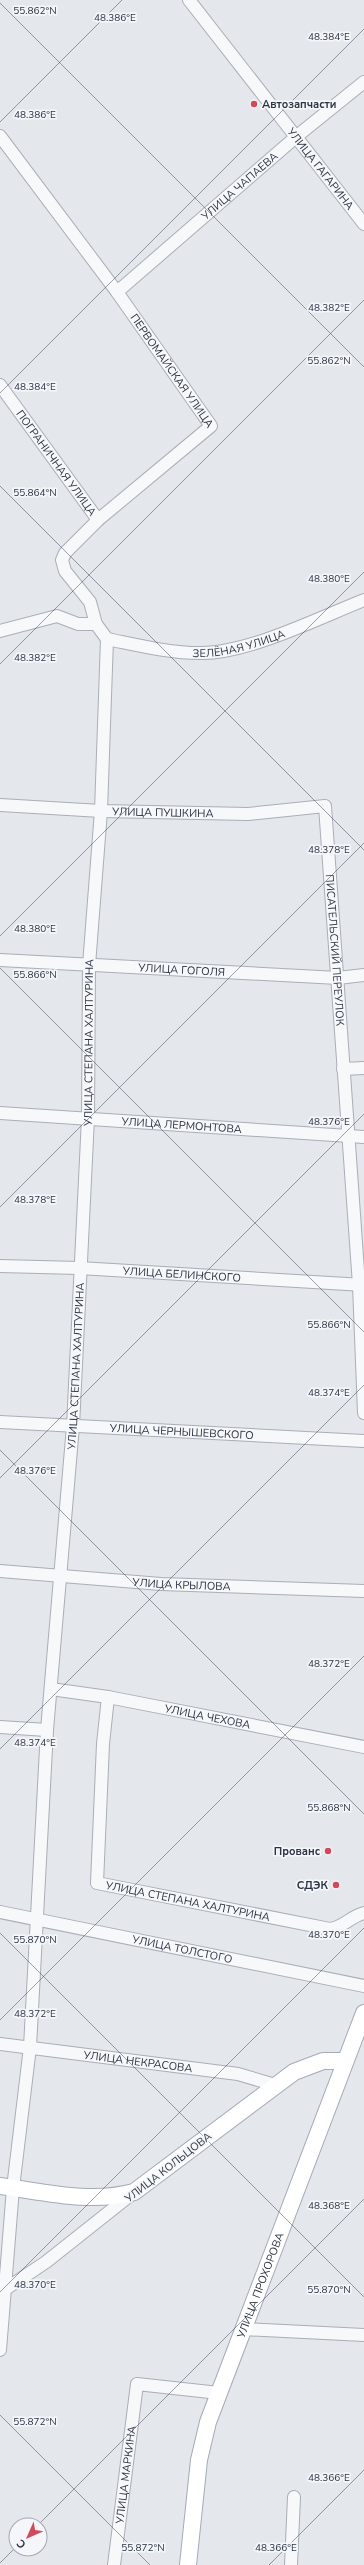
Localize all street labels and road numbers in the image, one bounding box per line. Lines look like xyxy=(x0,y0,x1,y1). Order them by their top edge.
street label: УЛИЦА ГАГАРИНА xyxy=(283,124,357,213)
street label: УЛИЦА ЧАПАЕВА xyxy=(198,149,281,224)
street label: ПЕРВОМАЙСКАЯ УЛИЦА xyxy=(127,311,217,431)
street label: ПОГРАНИЧНАЯ УЛИЦА xyxy=(12,407,100,519)
street label: ЗЕЛЁНАЯ УЛИЦА xyxy=(192,626,287,661)
street label: УЛИЦА ПУШКИНА xyxy=(111,804,214,821)
street label: ПИСАТЕЛЬСКИЙ ПЕРЕУЛОК xyxy=(322,874,348,1026)
street label: УЛИЦА СТЕПАНА ХАЛТУРИНА xyxy=(81,958,97,1127)
street label: УЛИЦА ГОГОЛЯ xyxy=(137,960,226,980)
street label: УЛИЦА ЛЕРМОНТОВА xyxy=(120,1114,242,1137)
street label: УЛИЦА БЕЛИНСКОГО xyxy=(121,1264,241,1286)
street label: УЛИЦА СТЕПАНА ХАЛТУРИНА xyxy=(64,1282,88,1451)
street label: УЛИЦА ЧЕРНЫШЕВСКОГО xyxy=(108,1421,254,1443)
street label: УЛИЦА КРЫЛОВА xyxy=(131,1575,231,1594)
street label: УЛИЦА ЧЕХОВА xyxy=(162,1701,252,1733)
street label: УЛИЦА СТЕПАНА ХАЛТУРИНА xyxy=(103,1878,271,1925)
street label: УЛИЦА ТОЛСТОГО xyxy=(130,1932,234,1967)
street label: УЛИЦА НЕКРАСОВА xyxy=(81,2047,193,2076)
street label: УЛИЦА КОЛЬЦОВА xyxy=(121,2129,215,2207)
street label: УЛИЦА ПРОХОРОВА xyxy=(233,2230,288,2341)
street label: УЛИЦА МАРКИНА xyxy=(112,2425,140,2526)

